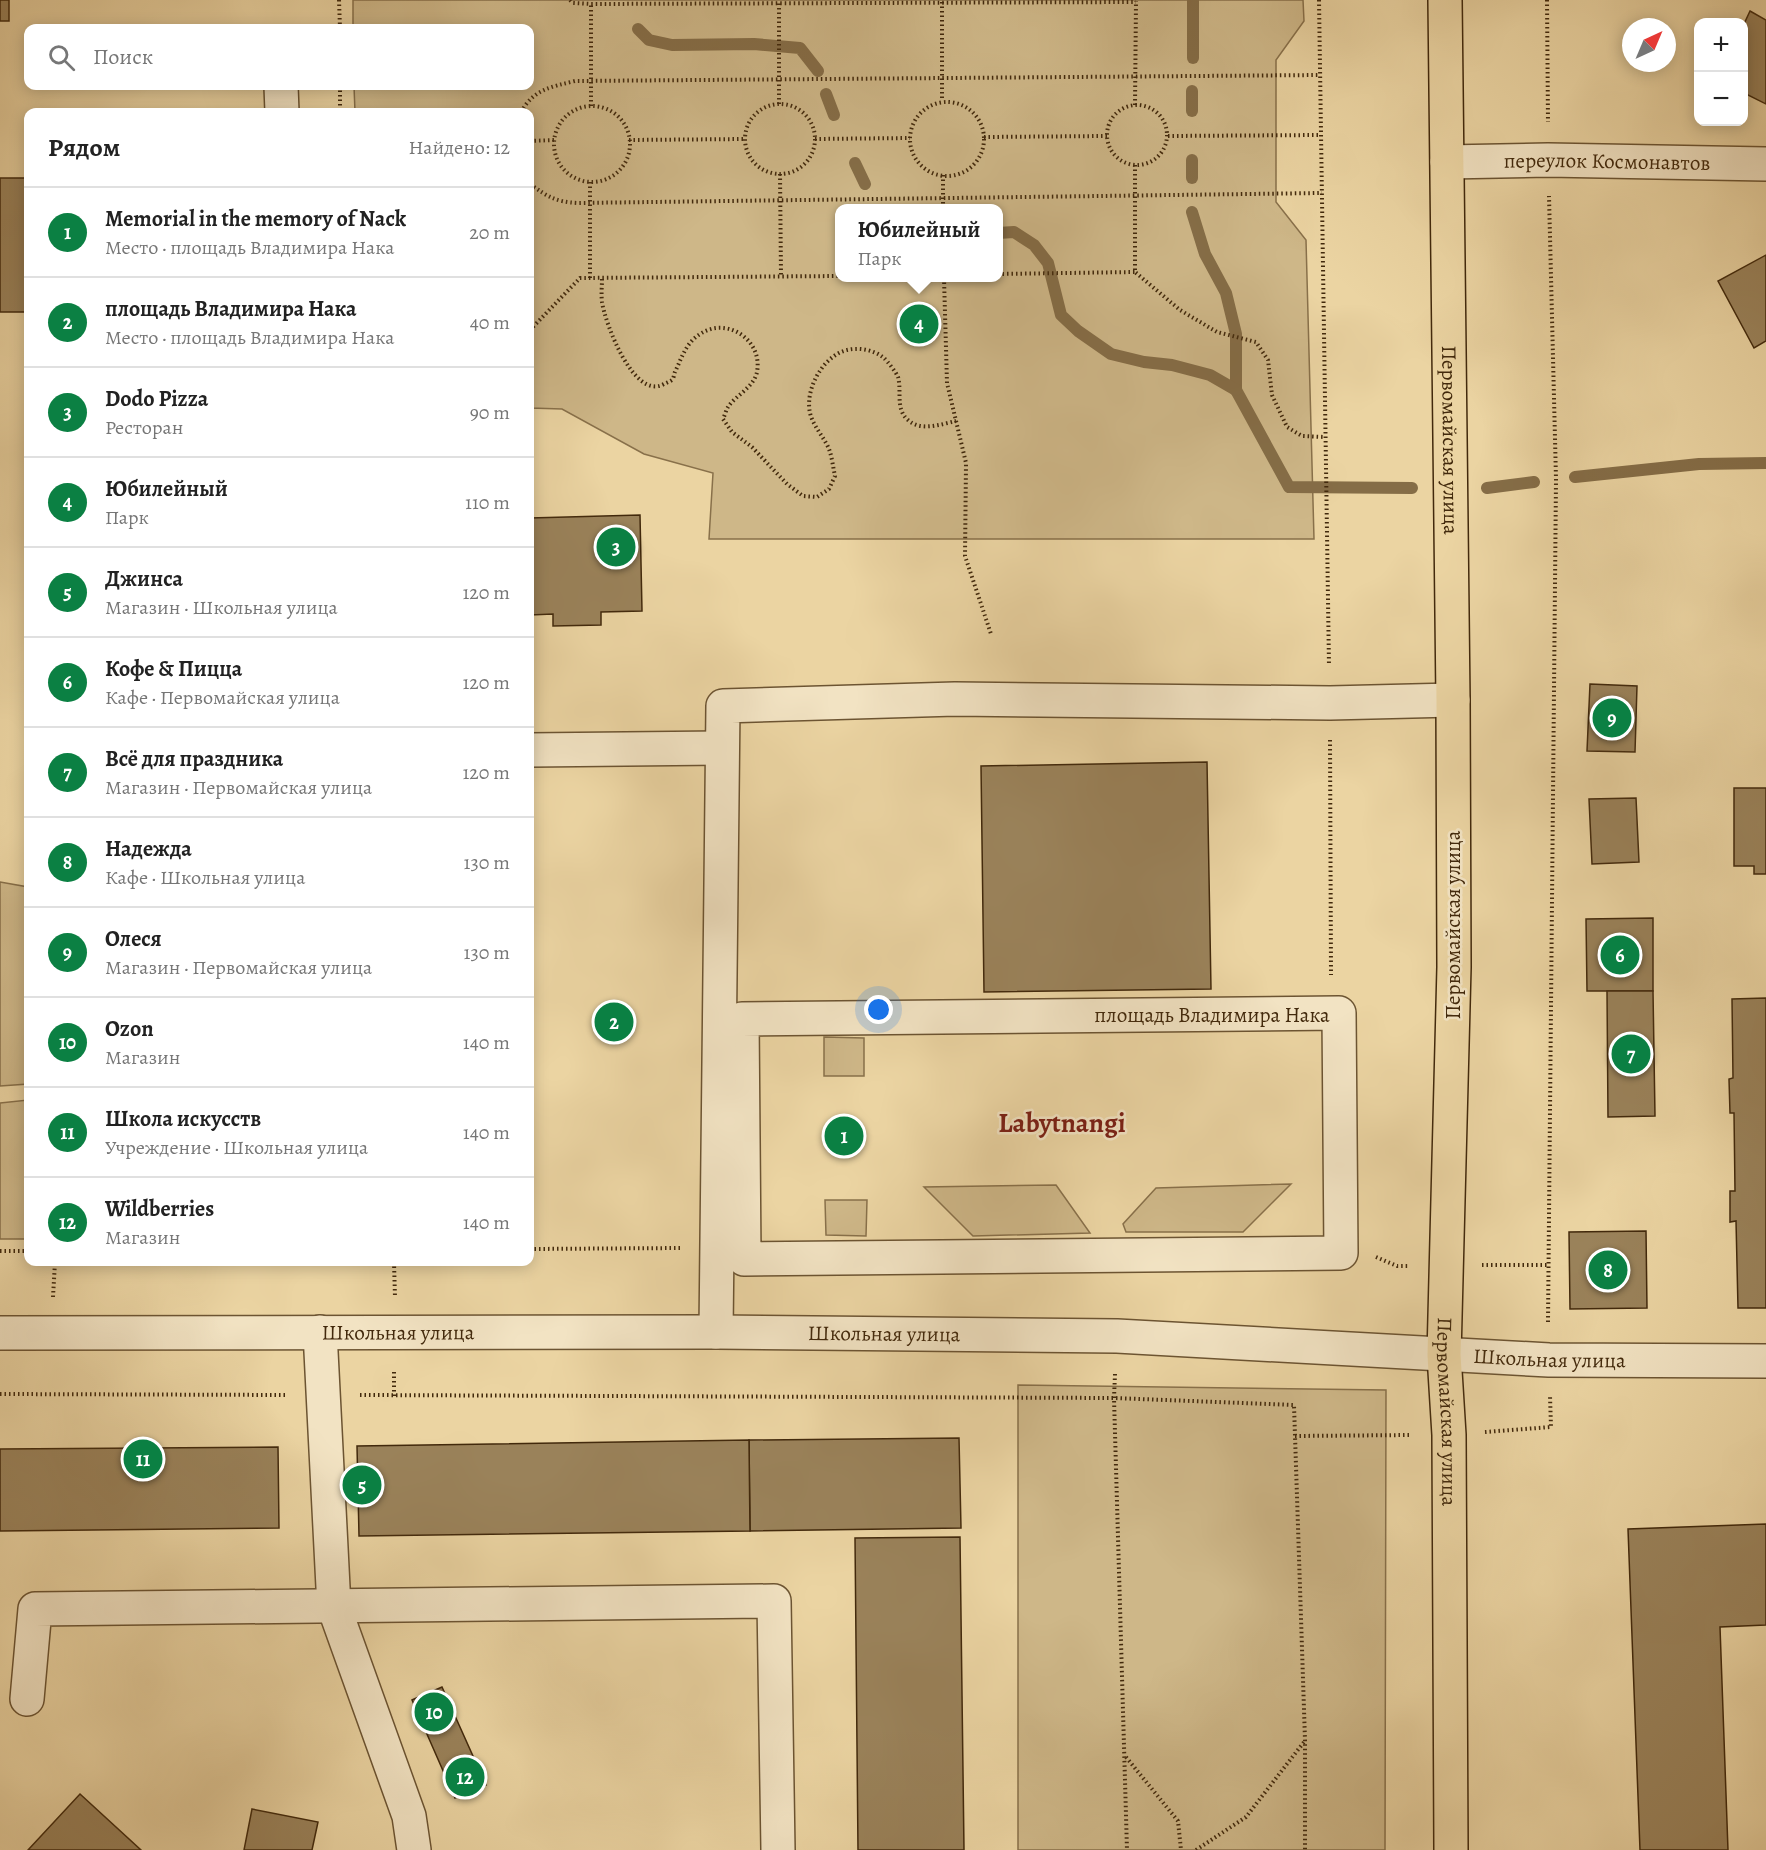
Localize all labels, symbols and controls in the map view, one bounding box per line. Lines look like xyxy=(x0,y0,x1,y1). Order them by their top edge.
north arrow xyxy=(1622,18,1676,72)
map controls xyxy=(1694,18,1748,126)
button: + xyxy=(1694,18,1748,72)
search box xyxy=(24,24,534,90)
icon: search xyxy=(45,41,78,74)
text: Поиск xyxy=(93,42,153,72)
button: − xyxy=(1694,72,1748,126)
text: Рядом xyxy=(48,130,120,165)
text: Найдено: 12 xyxy=(409,134,510,161)
street label: переулок Космонавтов xyxy=(1503,146,1711,177)
text: Memorial in the memory of Nack xyxy=(105,204,406,234)
popup xyxy=(835,204,1003,282)
text: Юбилейный xyxy=(858,215,980,245)
text: 1 xyxy=(64,219,71,246)
text: 20 m xyxy=(469,219,510,246)
text: Место · площадь Владимира Нака xyxy=(105,234,394,261)
text: Парк xyxy=(858,245,902,272)
text: площадь Владимира Нака xyxy=(105,294,357,324)
pin: 4 xyxy=(900,302,938,346)
text: 2 xyxy=(63,309,72,336)
text: 40 m xyxy=(470,309,510,336)
text: Место · площадь Владимира Нака xyxy=(105,324,394,351)
street label: Первомайская улица xyxy=(1435,345,1465,535)
text: Dodo Pizza xyxy=(105,384,208,414)
text: 3 xyxy=(63,399,72,426)
text: 90 m xyxy=(470,399,510,426)
text: Ресторан xyxy=(105,414,183,441)
text: Юбилейный xyxy=(105,474,228,504)
text: 4 xyxy=(63,489,72,516)
text: 110 m xyxy=(465,489,510,516)
text: Парк xyxy=(105,504,149,531)
pin: 3 xyxy=(596,524,636,570)
text: Джинса xyxy=(105,564,183,594)
text: 5 xyxy=(63,579,72,606)
text: 120 m xyxy=(462,579,510,606)
text: Магазин · Школьная улица xyxy=(105,594,338,621)
text: Кофе & Пицца xyxy=(105,654,242,684)
text: 6 xyxy=(63,669,72,696)
text: 120 m xyxy=(462,669,510,696)
text: Кафе · Первомайская улица xyxy=(105,684,340,711)
pin: 9 xyxy=(1592,696,1632,740)
text: Всё для праздника xyxy=(105,744,283,774)
text: 7 xyxy=(63,759,72,786)
text: 120 m xyxy=(462,759,510,786)
text: Магазин · Первомайская улица xyxy=(105,774,372,801)
street label: Первомайская улица xyxy=(1439,830,1467,1019)
text: Надежда xyxy=(105,834,192,864)
text: 8 xyxy=(63,849,72,876)
text: 130 m xyxy=(464,849,510,876)
text: Кафе · Школьная улица xyxy=(105,864,305,891)
text: Олеся xyxy=(105,924,162,954)
pin: 6 xyxy=(1600,932,1640,978)
text: 9 xyxy=(63,939,72,966)
text: 130 m xyxy=(464,939,510,966)
text: Магазин · Первомайская улица xyxy=(105,954,372,981)
your location xyxy=(864,995,893,1024)
pin: 2 xyxy=(594,1000,634,1044)
street label: площадь Владимира Нака xyxy=(1094,1001,1330,1029)
text: Ozon xyxy=(105,1014,154,1044)
text: 10 xyxy=(59,1029,76,1056)
text: 140 m xyxy=(463,1029,510,1056)
pin: 7 xyxy=(1612,1032,1650,1076)
text: Магазин xyxy=(105,1044,180,1071)
text: Школа искусств xyxy=(105,1104,261,1134)
district label: Labytnangi xyxy=(998,1105,1126,1141)
pin: 1 xyxy=(824,1114,864,1158)
text: 11 xyxy=(60,1119,75,1146)
text: 140 m xyxy=(463,1119,510,1146)
text: Учреждение · Школьная улица xyxy=(105,1134,368,1161)
text: Wildberries xyxy=(105,1194,214,1224)
text: 12 xyxy=(59,1209,76,1236)
text: 140 m xyxy=(463,1209,510,1236)
text: Магазин xyxy=(105,1224,180,1251)
pin: 8 xyxy=(1588,1248,1628,1292)
street label: Первомайская улица xyxy=(1430,1317,1463,1507)
street label: Школьная улица xyxy=(322,1318,475,1347)
street label: Школьная улица xyxy=(807,1319,961,1348)
street label: Школьная улица xyxy=(1472,1342,1626,1374)
pin: 11 xyxy=(124,1436,162,1482)
pin: 5 xyxy=(342,1462,382,1508)
pin: 10 xyxy=(414,1690,454,1734)
pin: 12 xyxy=(446,1754,484,1800)

